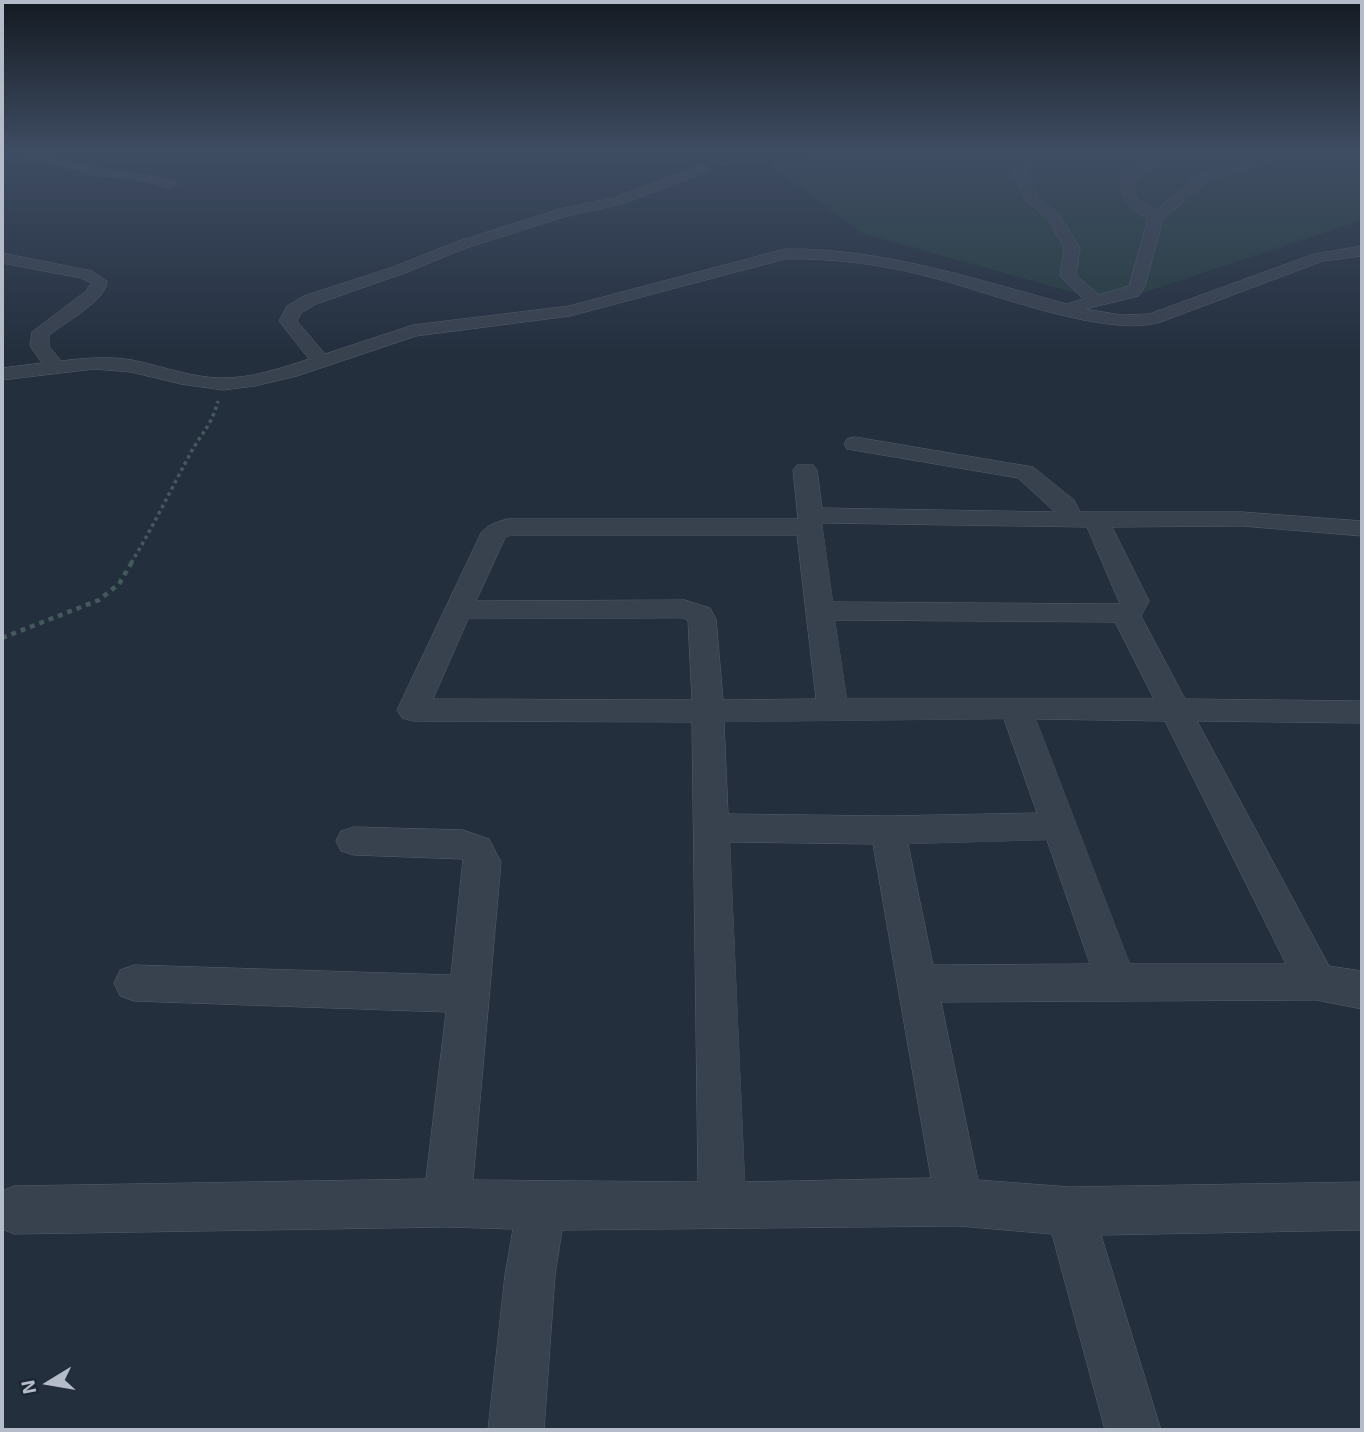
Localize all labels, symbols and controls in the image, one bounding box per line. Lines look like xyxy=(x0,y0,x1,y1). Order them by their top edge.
north arrow xyxy=(14,1348,84,1418)
text: N xyxy=(15,1378,40,1396)

